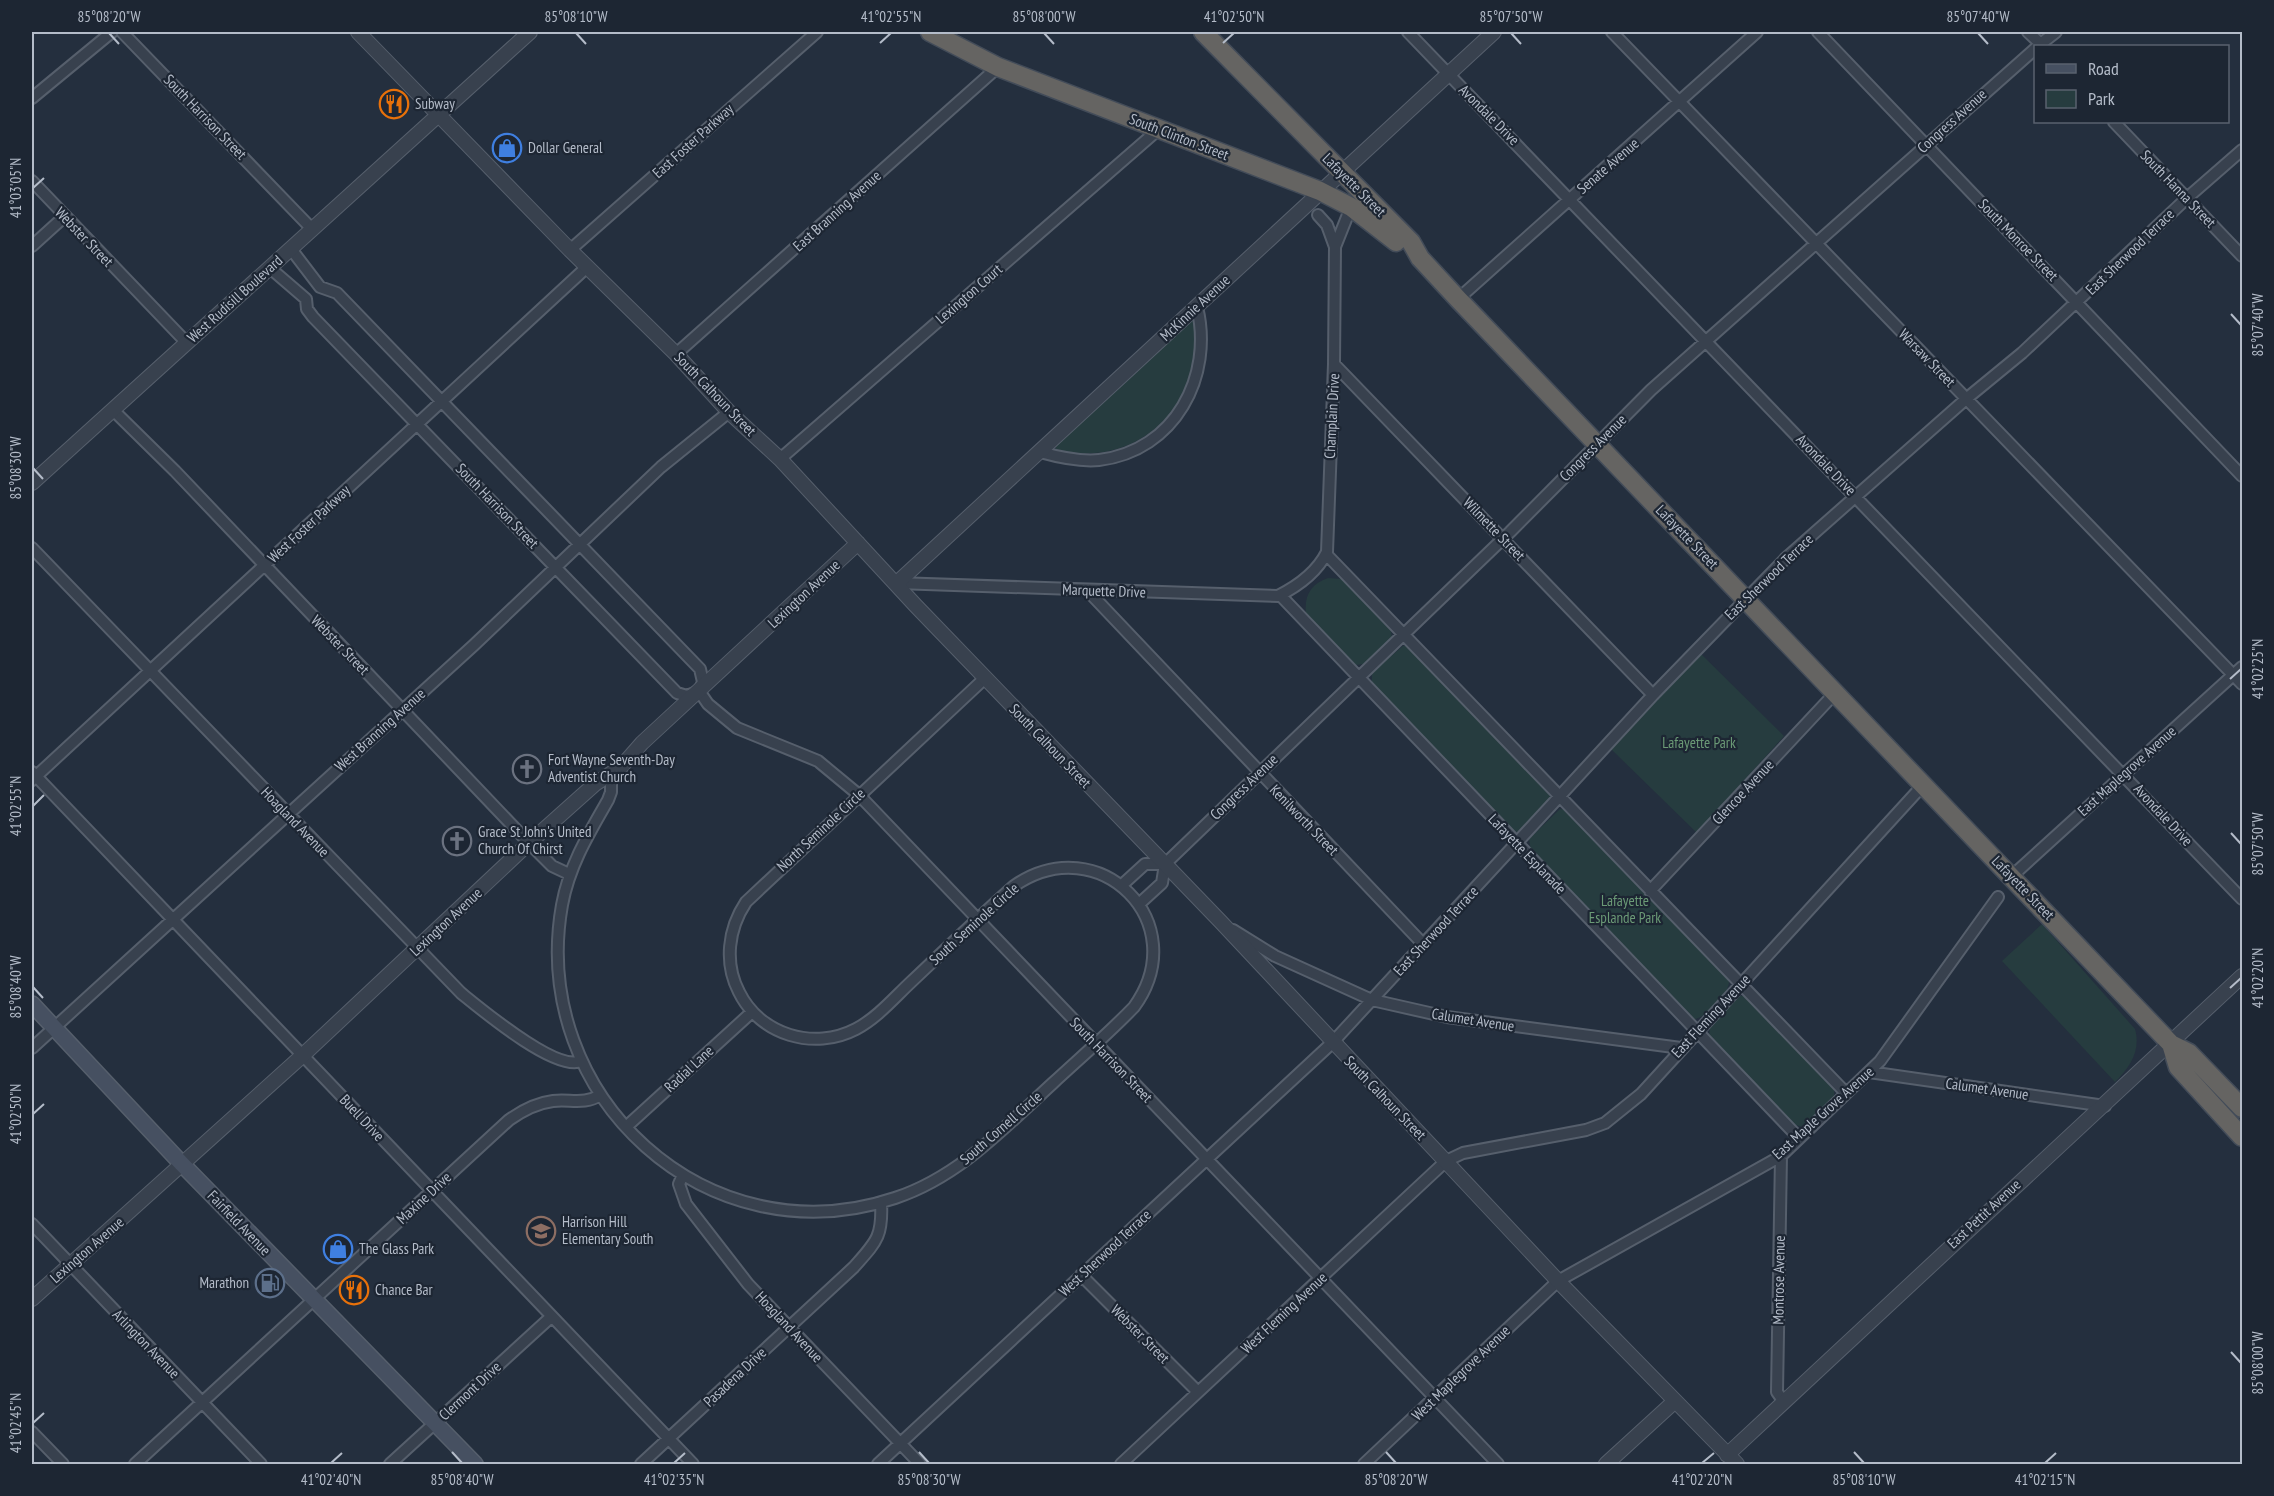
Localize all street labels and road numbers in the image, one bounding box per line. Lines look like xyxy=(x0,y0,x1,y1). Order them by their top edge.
street label: South Harrison Street xyxy=(160,70,251,163)
street label: Avondale Drive xyxy=(1455,80,1524,149)
street label: Congress Avenue xyxy=(1913,84,1990,157)
street label: East Foster Parkway xyxy=(648,99,737,182)
street label: South Clinton Street xyxy=(1127,109,1232,164)
street label: Senate Avenue xyxy=(1573,133,1643,198)
street label: South Hanna Street xyxy=(2137,146,2220,231)
street label: Lafayette Street xyxy=(1319,149,1390,220)
street label: East Branning Avenue xyxy=(789,166,885,255)
street label: South Monroe Street xyxy=(1974,195,2062,285)
street label: Webster Street xyxy=(51,203,118,271)
street label: East Sherwood Terrace xyxy=(2081,205,2178,299)
street label: West Rudisill Boulevard xyxy=(183,251,286,347)
street label: Lexington Court xyxy=(931,259,1006,328)
street label: McKinnie Avenue xyxy=(1156,270,1234,345)
street label: Warsaw Street xyxy=(1895,325,1960,391)
street label: South Calhoun Street xyxy=(670,348,760,440)
street label: Champlain Drive xyxy=(1320,373,1343,459)
street label: Congress Avenue xyxy=(1555,410,1630,485)
street label: Avondale Drive xyxy=(1792,430,1860,499)
street label: South Harrison Street xyxy=(452,459,543,552)
street label: West Foster Parkway xyxy=(263,480,354,567)
street label: Wilmette Street xyxy=(1459,493,1529,565)
street label: Lafayette Street xyxy=(1652,500,1723,573)
street label: East Sherwood Terrace xyxy=(1720,530,1817,624)
street label: Lexington Avenue xyxy=(764,555,844,632)
street label: Marquette Drive xyxy=(1062,580,1146,601)
street label: Webster Street xyxy=(307,611,374,679)
street label: West Branning Avenue xyxy=(330,684,429,775)
street label: South Calhoun Street xyxy=(1005,700,1095,792)
street label: East Maplegrove Avenue xyxy=(2073,721,2180,820)
street label: Congress Avenue xyxy=(1206,750,1282,824)
street label: Glencoe Avenue xyxy=(1708,755,1778,828)
street label: Kenilworth Street xyxy=(1266,780,1343,859)
street label: Avondale Drive xyxy=(2130,780,2197,850)
street label: Hoagland Avenue xyxy=(257,783,334,861)
street label: North Seminole Circle xyxy=(773,784,869,875)
street label: Lafayette Esplanade xyxy=(1484,810,1570,898)
street label: Lafayette Street xyxy=(1988,851,2059,924)
street label: South Seminole Circle xyxy=(925,878,1022,969)
street label: East Sherwood Terrace xyxy=(1389,882,1482,980)
street label: Lexington Avenue xyxy=(406,883,486,960)
street label: East Fleming Avenue xyxy=(1667,970,1754,1061)
street label: Calumet Avenue xyxy=(1430,1004,1516,1035)
street label: South Harrison Street xyxy=(1066,1013,1157,1106)
street label: Radial Lane xyxy=(660,1041,717,1096)
street label: South Calhoun Street xyxy=(1340,1052,1430,1144)
street label: East Maple Grove Avenue xyxy=(1768,1062,1877,1163)
street label: Calumet Avenue xyxy=(1944,1073,2030,1104)
street label: South Cornell Circle xyxy=(956,1087,1046,1168)
street label: Buell Drive xyxy=(336,1090,389,1145)
street label: Maxine Drive xyxy=(392,1167,455,1228)
street label: East Pettit Avenue xyxy=(1943,1175,2024,1253)
street label: Fairfield Avenue xyxy=(204,1186,275,1259)
street label: West Sherwood Terrace xyxy=(1055,1205,1155,1300)
street label: Lexington Avenue xyxy=(46,1212,128,1287)
street label: Montrose Avenue xyxy=(1768,1235,1789,1325)
street label: West Fleming Avenue xyxy=(1237,1268,1331,1357)
street label: Hoagland Avenue xyxy=(752,1287,827,1366)
street label: Webster Street xyxy=(1107,1300,1174,1367)
street label: Arlington Avenue xyxy=(109,1305,184,1382)
street label: West Maplegrove Avenue xyxy=(1408,1321,1514,1424)
street label: Pasadena Drive xyxy=(699,1343,770,1411)
street label: Clermont Drive xyxy=(435,1357,505,1424)

